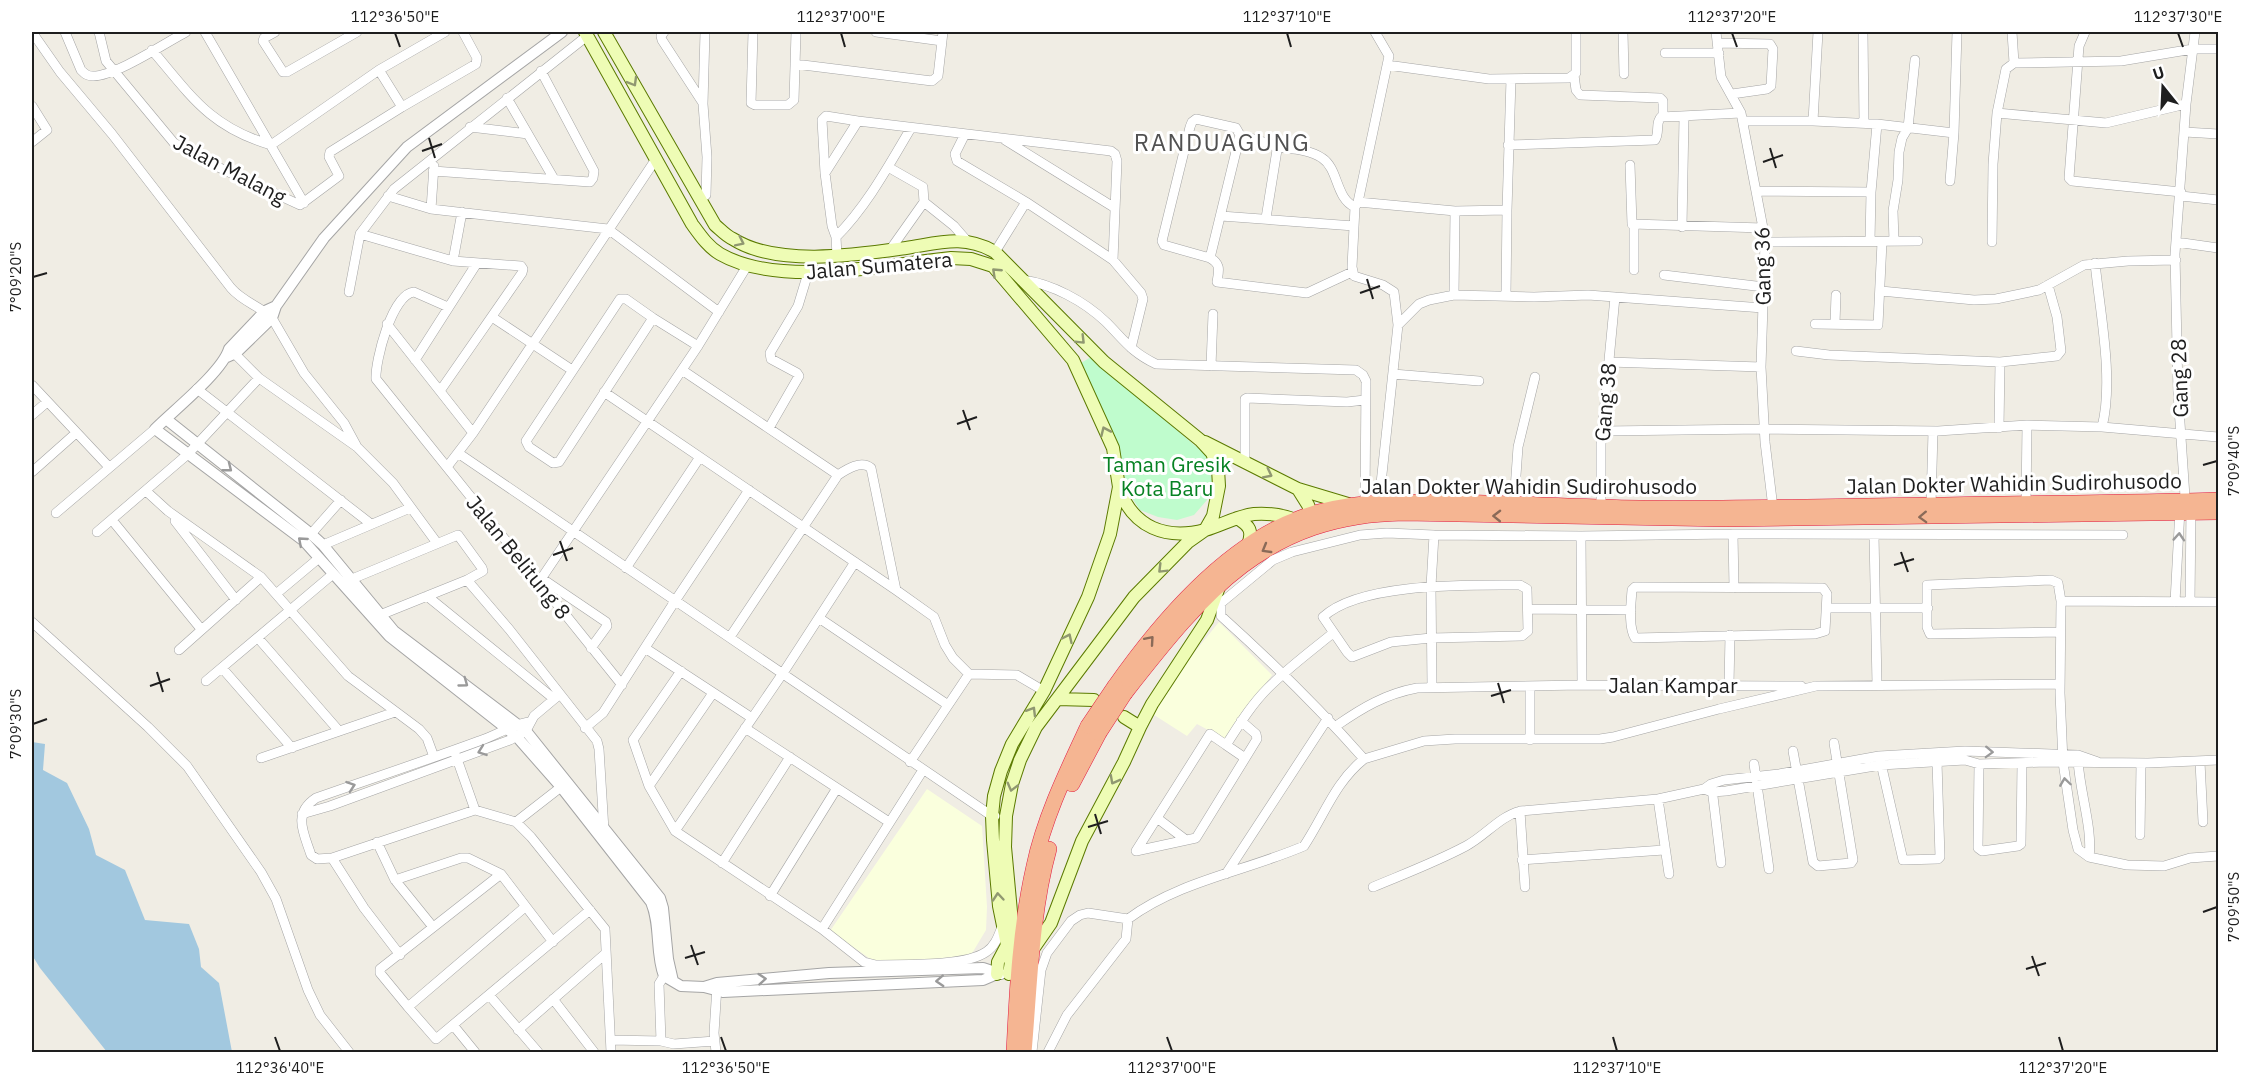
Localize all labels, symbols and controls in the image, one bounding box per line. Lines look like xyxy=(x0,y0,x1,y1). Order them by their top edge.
text: 112°36'50"E xyxy=(351,7,439,26)
text: 112°37'00"E xyxy=(797,7,885,26)
text: 112°37'10"E xyxy=(1243,7,1331,26)
text: 112°37'20"E xyxy=(1688,7,1776,26)
text: 112°37'30"E xyxy=(2134,7,2222,26)
north arrow xyxy=(2133,57,2193,117)
text: U xyxy=(2150,62,2167,84)
one-way arrow xyxy=(626,76,637,86)
district label: RANDUAGUNG xyxy=(1134,126,1310,158)
street label: Jalan Malang xyxy=(169,128,291,210)
street label: Gang 36 xyxy=(1747,226,1777,306)
one-way arrow xyxy=(733,235,744,246)
text: 7°09'20"S xyxy=(6,242,25,312)
street label: Jalan Sumatera xyxy=(805,245,953,285)
one-way arrow xyxy=(993,268,1003,279)
one-way arrow xyxy=(1074,332,1085,343)
street label: Gang 28 xyxy=(2164,338,2194,418)
street label: Gang 38 xyxy=(1588,361,1622,443)
one-way arrow xyxy=(1100,426,1112,437)
text: 7°09'40"S xyxy=(2224,426,2243,496)
park label: Taman Gresik Kota Baru xyxy=(1103,450,1231,502)
one-way arrow xyxy=(221,461,232,472)
street label: Jalan Dokter Wahidin Sudirohusodo xyxy=(1846,466,2182,500)
one-way arrow xyxy=(1261,467,1272,478)
street label: Jalan Dokter Wahidin Sudirohusodo xyxy=(1361,472,1697,500)
street label: Jalan Belitung 8 xyxy=(460,489,578,625)
one-way arrow xyxy=(1492,510,1501,522)
one-way arrow xyxy=(1918,511,1927,523)
one-way arrow xyxy=(2172,532,2185,541)
one-way arrow xyxy=(298,537,309,548)
one-way arrow xyxy=(1262,542,1272,553)
one-way arrow xyxy=(1158,562,1169,573)
one-way arrow xyxy=(1061,634,1073,645)
one-way arrow xyxy=(1143,636,1154,647)
street label: Jalan Kampar xyxy=(1608,671,1738,699)
one-way arrow xyxy=(458,675,469,686)
text: 7°09'30"S xyxy=(6,689,25,759)
one-way arrow xyxy=(1025,707,1036,717)
one-way arrow xyxy=(477,744,488,757)
one-way arrow xyxy=(1984,746,1993,758)
one-way arrow xyxy=(1110,774,1121,784)
one-way arrow xyxy=(2060,777,2072,787)
one-way arrow xyxy=(345,780,356,793)
one-way arrow xyxy=(1006,782,1019,792)
text: 7°09'50"S xyxy=(2224,872,2243,942)
one-way arrow xyxy=(992,893,1005,902)
one-way arrow xyxy=(757,973,766,986)
one-way arrow xyxy=(935,974,944,987)
text: 112°36'40"E xyxy=(236,1058,324,1077)
text: 112°36'50"E xyxy=(682,1058,770,1077)
text: 112°37'00"E xyxy=(1128,1058,1216,1077)
text: 112°37'10"E xyxy=(1573,1058,1661,1077)
text: 112°37'20"E xyxy=(2019,1058,2107,1077)

